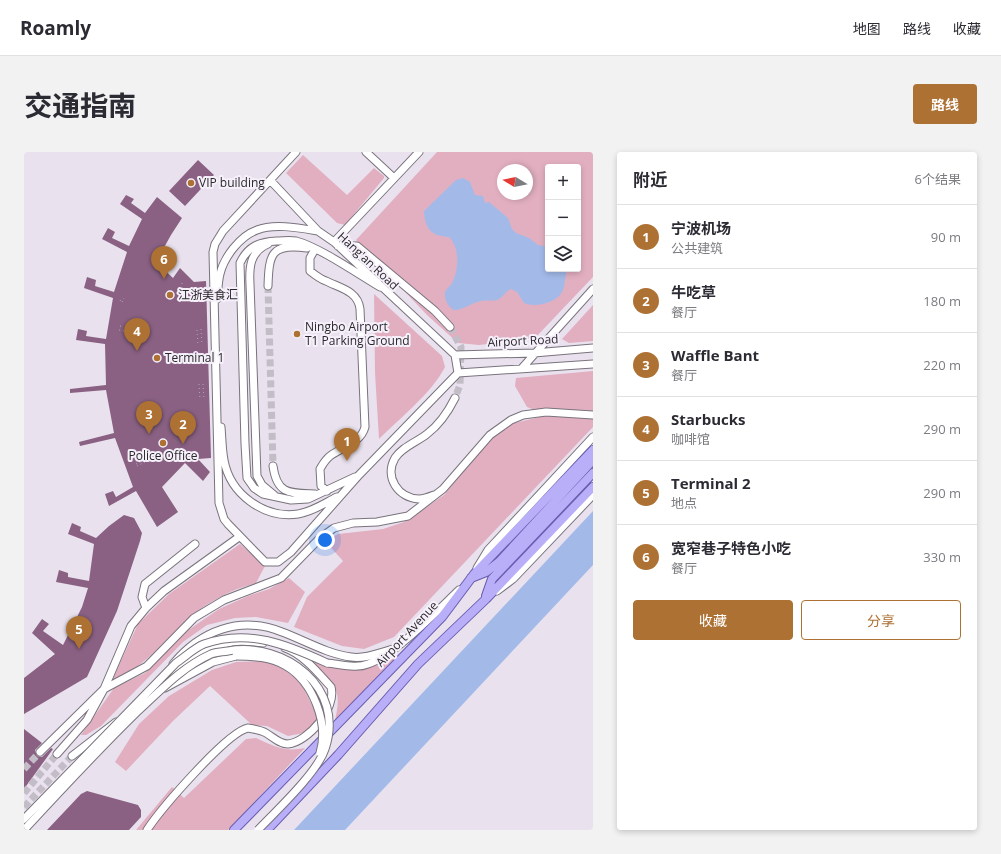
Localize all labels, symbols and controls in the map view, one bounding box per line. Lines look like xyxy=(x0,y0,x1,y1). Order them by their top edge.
text: Roamly xyxy=(20,15,91,41)
text: 地图 xyxy=(853,19,881,38)
text: 路线 xyxy=(903,19,931,38)
text: 收藏 xyxy=(953,19,981,38)
button: 路线 xyxy=(913,84,977,124)
text: 交通指南 xyxy=(24,86,136,124)
north arrow xyxy=(497,164,533,200)
map controls xyxy=(545,164,581,272)
button: + xyxy=(545,164,581,200)
text: 附近 xyxy=(633,168,667,191)
text: 6个结果 xyxy=(915,170,961,188)
place label: VIP building xyxy=(199,174,265,191)
marker: VIP building xyxy=(186,178,196,188)
button: − xyxy=(545,200,581,236)
text: 宁波机场 xyxy=(671,218,731,238)
street label: Hang'an Road xyxy=(334,228,403,293)
text: 1 xyxy=(642,228,650,246)
text: 90 m xyxy=(931,228,961,246)
button: layers xyxy=(545,236,581,272)
text: 公共建筑 xyxy=(671,239,723,257)
pin: 6 xyxy=(151,246,177,279)
text: 牛吃草 xyxy=(671,282,716,302)
place label: 江浙美食汇 xyxy=(178,286,238,303)
marker: 江浙美食汇 xyxy=(165,290,175,300)
text: 2 xyxy=(642,292,650,310)
text: 180 m xyxy=(923,292,961,310)
text: 餐厅 xyxy=(671,303,697,321)
pin: 4 xyxy=(124,318,150,351)
place label: Ningbo Airport T1 Parking Ground xyxy=(305,318,410,349)
marker: Ningbo Airport T1 Parking Ground xyxy=(292,329,302,339)
street label: Airport Road xyxy=(487,330,559,351)
text: Waffle Bant xyxy=(671,345,759,365)
place label: Terminal 1 xyxy=(165,349,224,366)
marker: Terminal 1 xyxy=(152,353,162,363)
text: 3 xyxy=(642,356,650,374)
text: 220 m xyxy=(923,356,961,374)
text: 餐厅 xyxy=(671,366,697,384)
pin: 3 xyxy=(136,401,162,434)
text: Starbucks xyxy=(671,409,745,429)
pin: 2 xyxy=(170,411,196,444)
text: 4 xyxy=(642,420,650,438)
text: 290 m xyxy=(923,420,961,438)
pin: 1 xyxy=(334,428,360,461)
text: 咖啡馆 xyxy=(671,430,710,448)
marker: Police Office xyxy=(158,438,168,448)
place label: Police Office xyxy=(128,447,198,464)
text: Terminal 2 xyxy=(671,473,751,493)
text: 5 xyxy=(642,484,650,502)
text: 290 m xyxy=(923,484,961,502)
text: 地点 xyxy=(671,494,697,512)
your location xyxy=(315,530,335,550)
text: 宽窄巷子特色小吃 xyxy=(671,538,791,558)
text: 6 xyxy=(642,548,650,566)
text: 330 m xyxy=(923,548,961,566)
text: 餐厅 xyxy=(671,559,697,577)
street label: Airport Avenue xyxy=(372,597,442,670)
button: 收藏 xyxy=(633,600,793,640)
button: 分享 xyxy=(801,600,961,640)
pin: 5 xyxy=(66,616,92,649)

